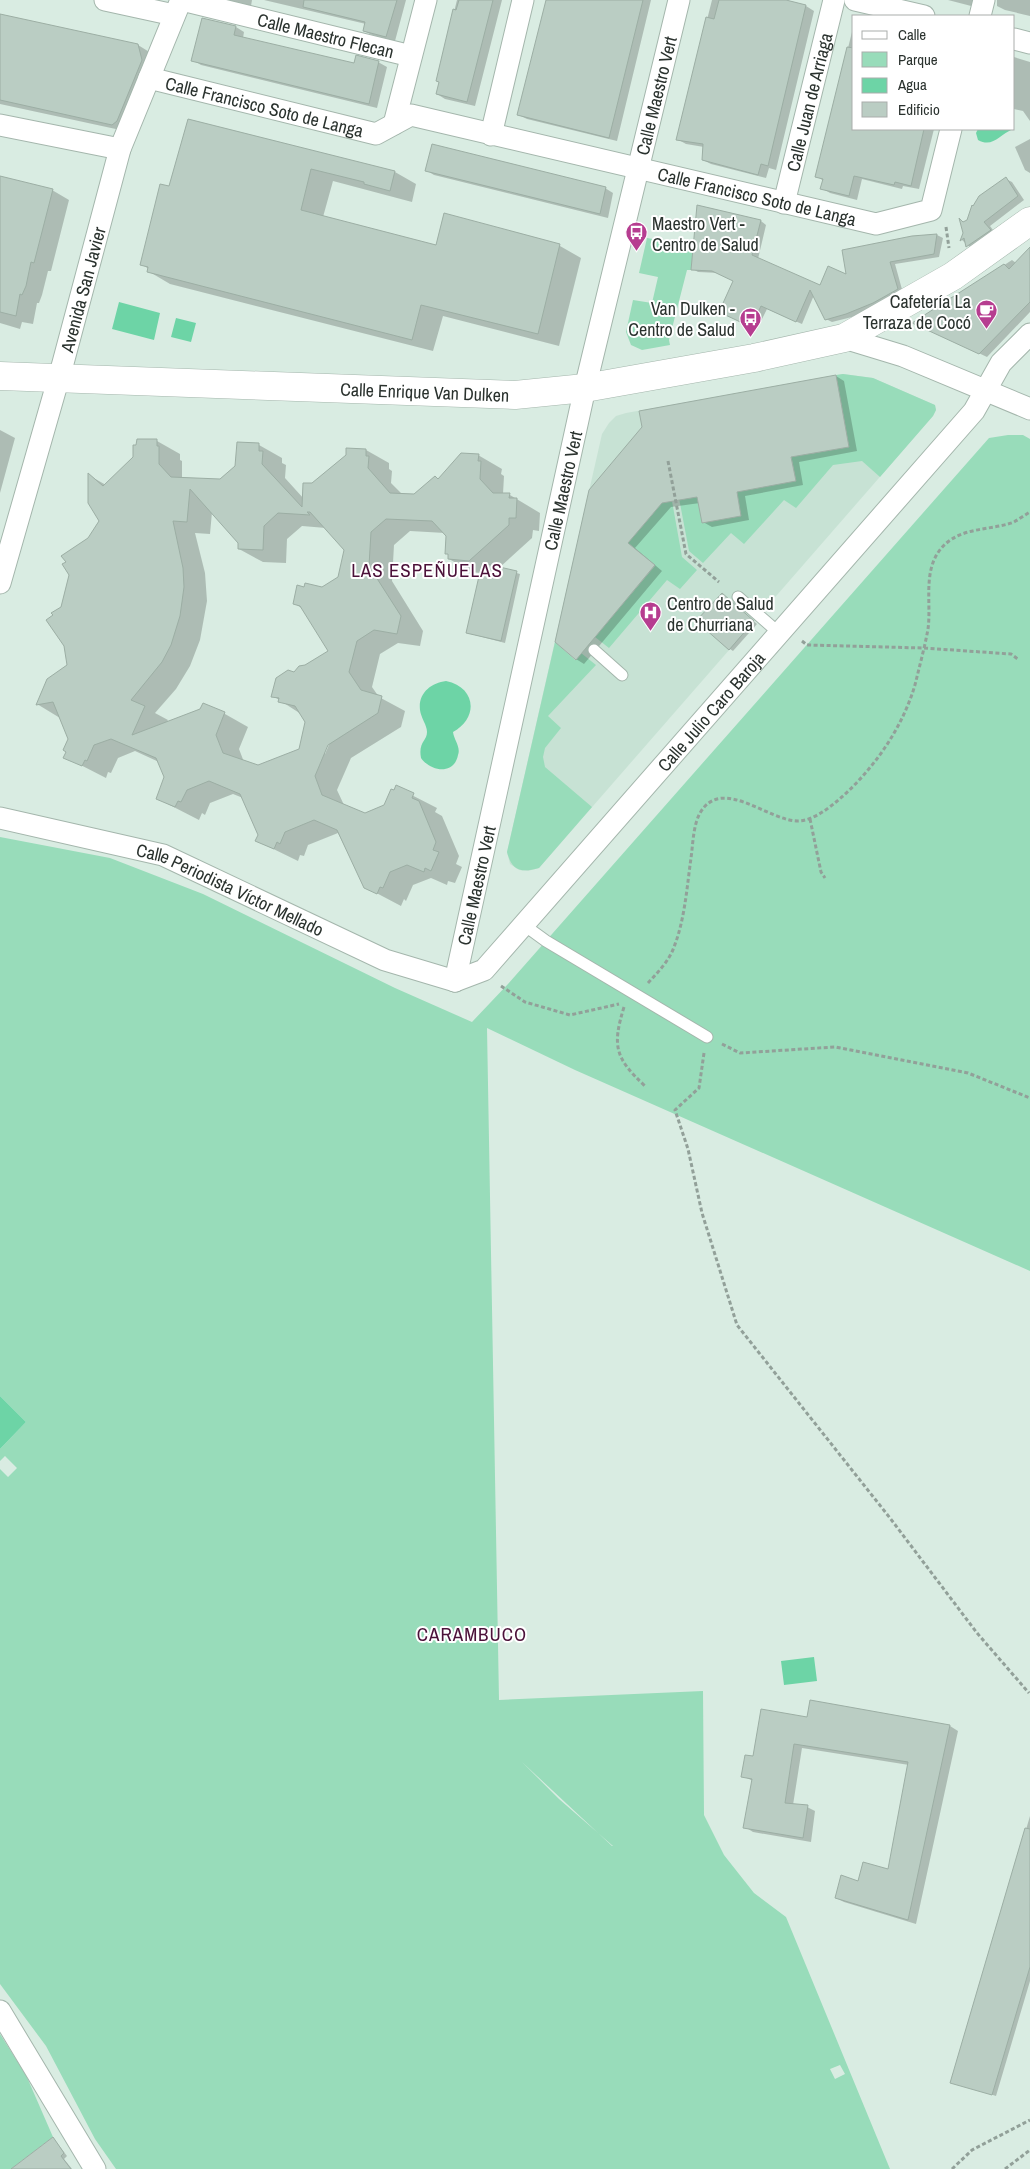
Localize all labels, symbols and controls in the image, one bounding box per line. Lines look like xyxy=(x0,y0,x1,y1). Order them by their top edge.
street label: Calle Maestro Flecan xyxy=(255,6,397,64)
legend xyxy=(852,15,1015,130)
text: Calle xyxy=(898,24,926,45)
street label: Calle Juan de Arriaga xyxy=(780,30,838,174)
street label: Calle Maestro Vert xyxy=(629,34,682,158)
text: Parque xyxy=(898,49,938,70)
street label: Calle Francisco Soto de Langa xyxy=(163,70,366,143)
text: Agua xyxy=(897,74,927,95)
text: Edificio xyxy=(898,99,940,120)
street label: Calle Francisco Soto de Langa xyxy=(655,161,859,231)
place label: Maestro Vert - Centro de Salud xyxy=(652,211,759,257)
bus stop icon: Maestro Vert - Centro de Salud xyxy=(624,221,648,252)
street label: Avenida San Javier xyxy=(54,224,111,356)
place label: Cafetería La Terraza de Cocó xyxy=(863,289,971,335)
place label: Van Dulken - Centro de Salud xyxy=(628,296,735,342)
cafe icon: Cafetería La Terraza de Cocó xyxy=(975,299,999,330)
bus stop icon: Van Dulken - Centro de Salud xyxy=(739,306,763,337)
street label: Calle Enrique Van Dulken xyxy=(340,376,510,407)
street label: Calle Maestro Vert xyxy=(537,429,588,553)
district label: LAS ESPEÑUELAS xyxy=(351,557,503,583)
place label: Centro de Salud de Churriana xyxy=(667,591,774,637)
hospital icon: Centro de Salud de Churriana xyxy=(639,601,663,632)
street label: Calle Julio Caro Baroja xyxy=(651,646,770,777)
street label: Calle Maestro Vert xyxy=(451,823,501,947)
street label: Calle Periodista Víctor Mellado xyxy=(134,837,328,942)
district label: CARAMBUCO xyxy=(417,1621,527,1647)

